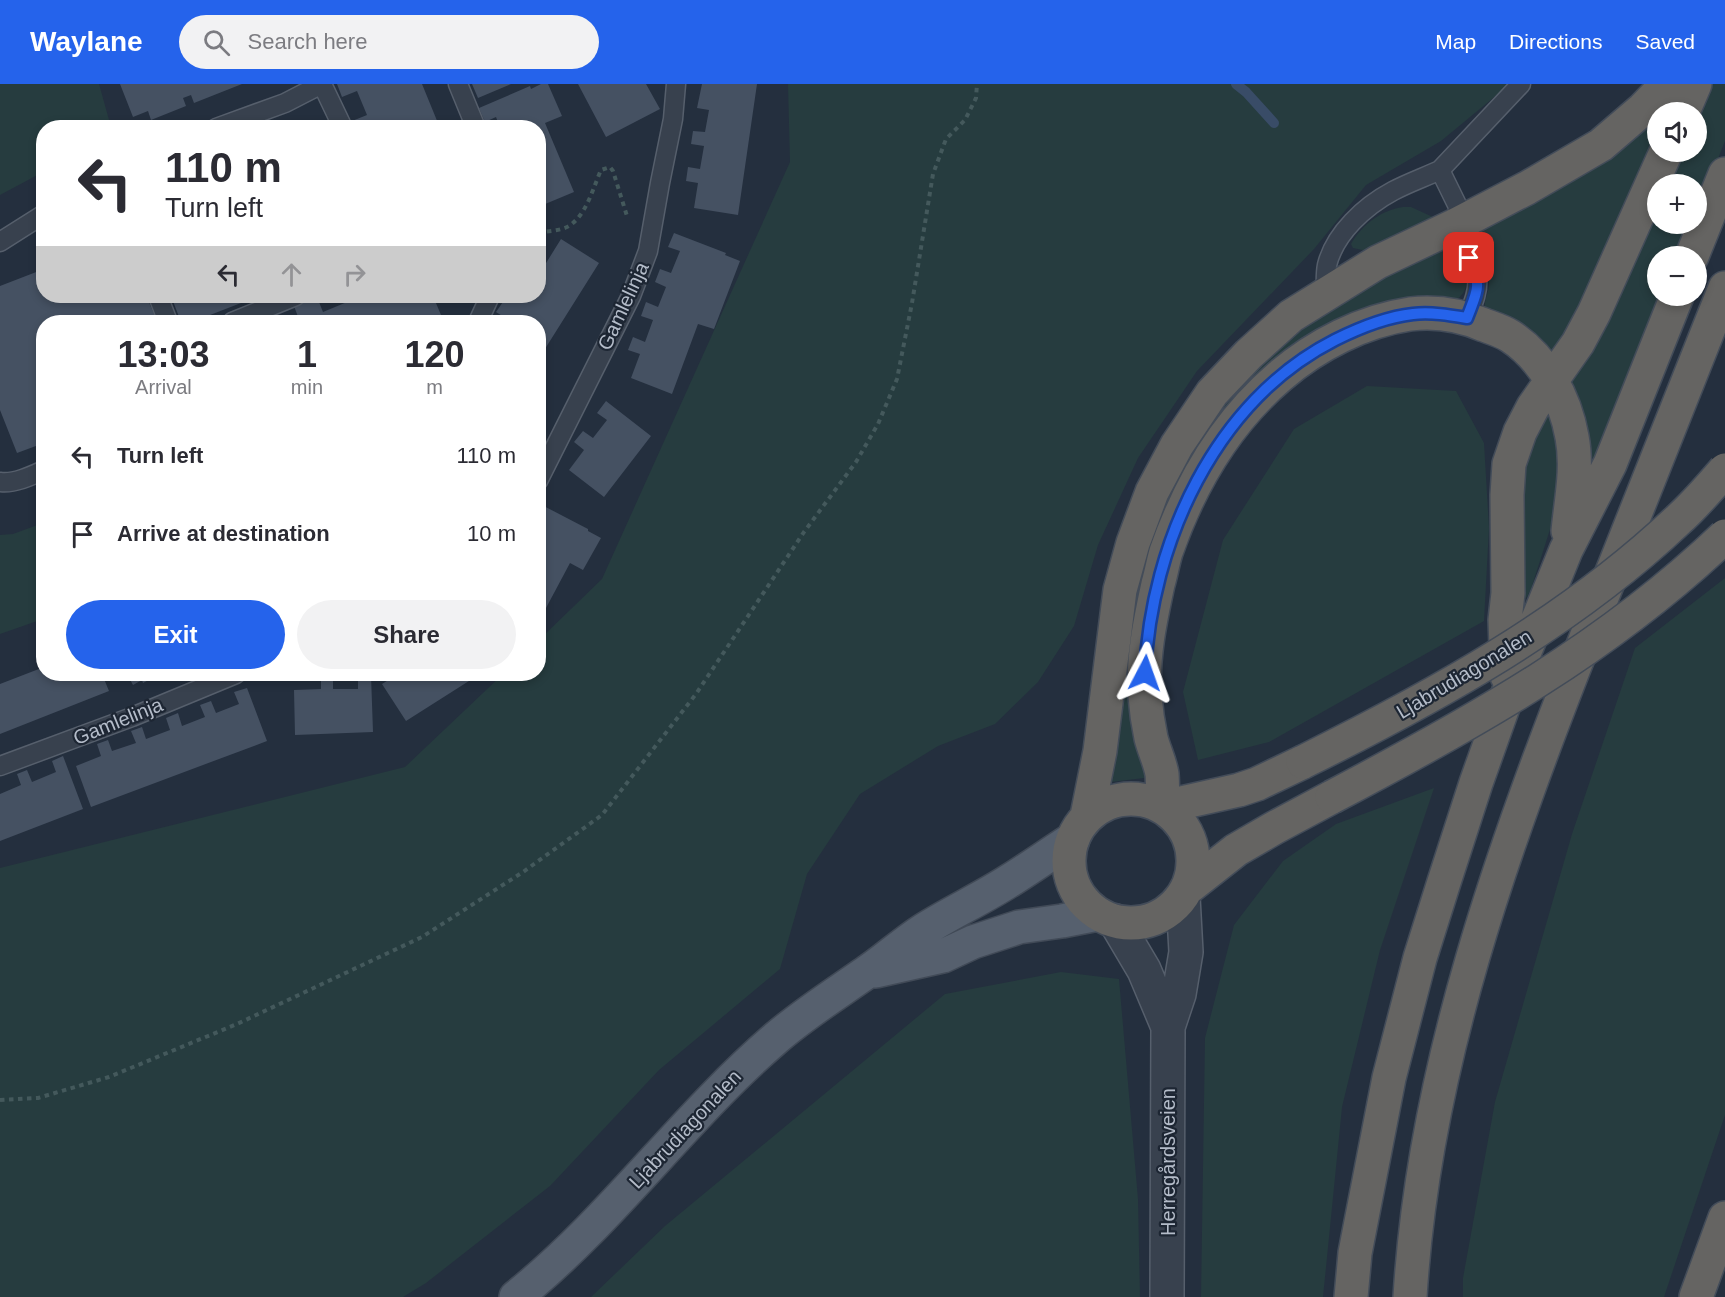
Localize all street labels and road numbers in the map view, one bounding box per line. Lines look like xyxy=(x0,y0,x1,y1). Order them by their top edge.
street label: Gamlelinja xyxy=(593,258,653,353)
street label: Ljabrudiagonalen xyxy=(1393,625,1535,723)
street label: Gamlelinja xyxy=(70,693,167,749)
street label: Ljabrudiagonalen xyxy=(625,1065,745,1193)
street label: Herregårdsveien xyxy=(1157,1088,1179,1236)

